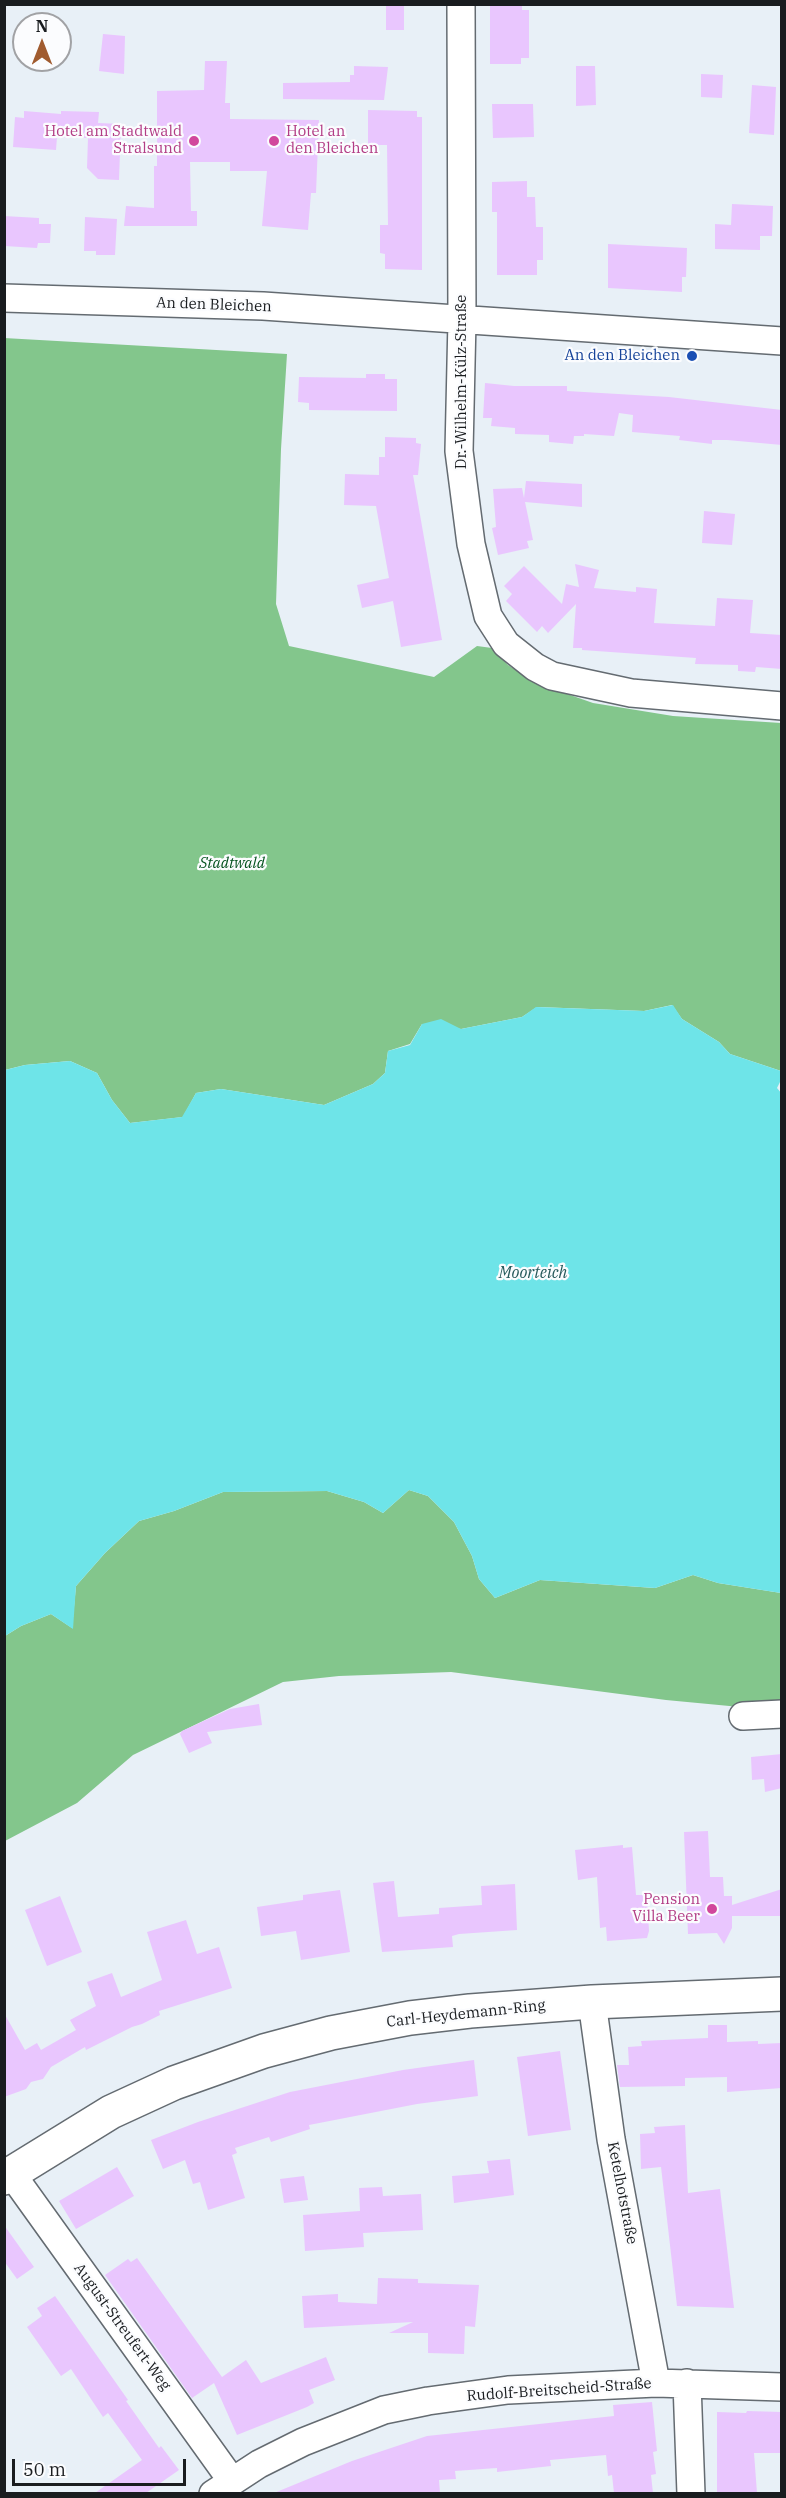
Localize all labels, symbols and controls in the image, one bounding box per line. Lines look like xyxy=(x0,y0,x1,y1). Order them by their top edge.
north arrow xyxy=(12,12,72,72)
text: N xyxy=(36,16,48,36)
place label: Hotel am Stadtwald Stralsund xyxy=(44,123,182,158)
place label: Hotel an den Bleichen xyxy=(286,123,378,158)
marker: Hotel am Stadtwald Stralsund xyxy=(187,134,201,148)
marker: Hotel an den Bleichen xyxy=(267,134,281,148)
street label: An den Bleichen xyxy=(156,294,272,316)
street label: Dr.-Wilhelm-Külz-Straße xyxy=(453,295,471,469)
place label: An den Bleichen xyxy=(564,347,680,365)
marker: An den Bleichen xyxy=(685,349,699,363)
park label: Stadtwald xyxy=(199,855,265,873)
water label: Moorteich xyxy=(499,1263,567,1283)
place label: Pension Villa Beer xyxy=(632,1891,700,1926)
marker: Pension Villa Beer xyxy=(705,1902,719,1916)
street label: Carl-Heydemann-Ring xyxy=(386,1997,546,2031)
street label: Ketelhotstraße xyxy=(603,2140,641,2246)
street label: August-Streufert-Weg xyxy=(70,2260,174,2394)
street label: Rudolf-Breitscheid-Straße xyxy=(466,2375,652,2405)
scale bar xyxy=(15,2447,189,2485)
text: 50 m xyxy=(23,2458,66,2481)

